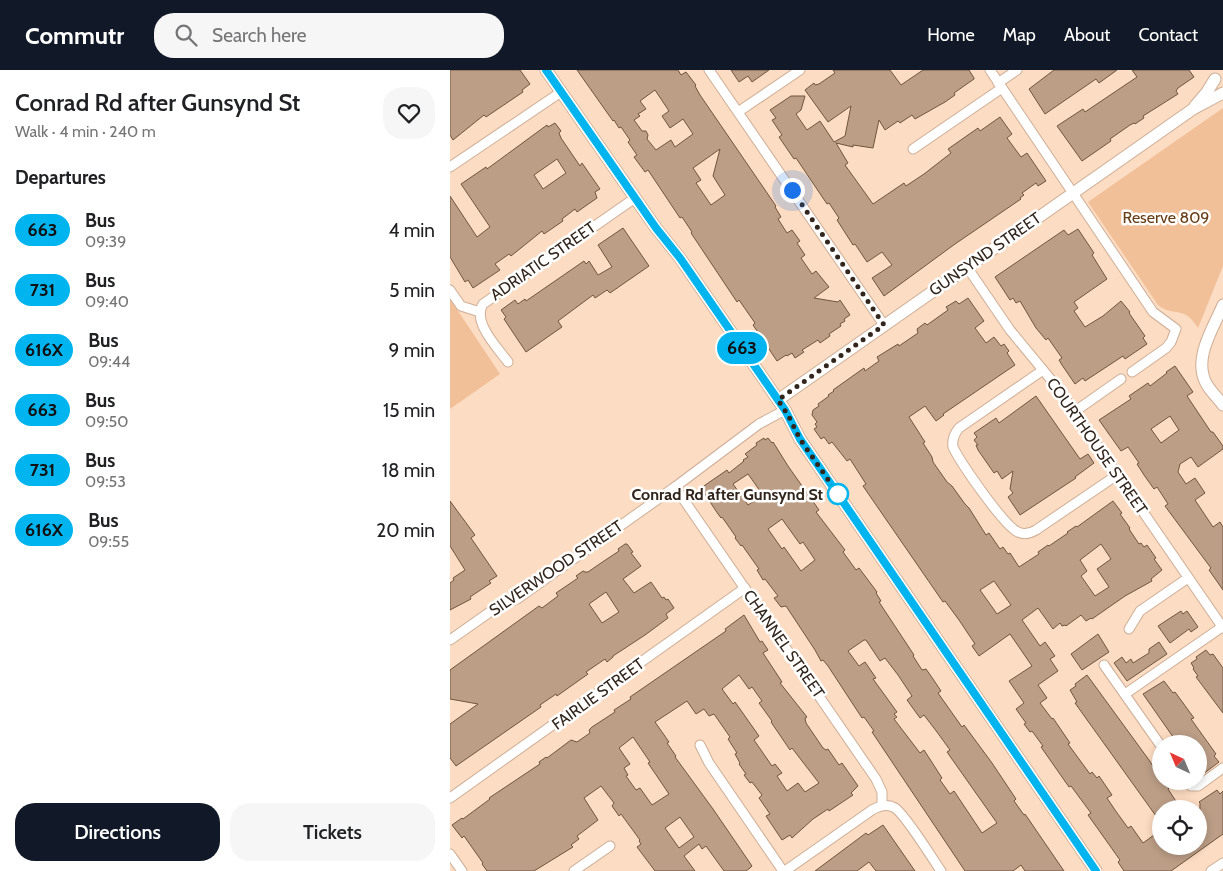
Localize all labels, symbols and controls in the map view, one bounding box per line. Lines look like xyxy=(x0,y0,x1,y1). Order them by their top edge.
search box xyxy=(154,13,504,58)
text: Commutr xyxy=(25,21,124,50)
icon: search xyxy=(172,21,200,49)
text: Search here xyxy=(212,24,307,47)
text: Home xyxy=(927,24,975,46)
text: Map xyxy=(1003,24,1036,46)
text: About xyxy=(1064,24,1110,46)
text: Contact xyxy=(1138,24,1198,46)
button: heart xyxy=(383,87,435,139)
text: Conrad Rd after Gunsynd St xyxy=(15,88,300,117)
text: Walk · 4 min · 240 m xyxy=(15,122,156,141)
text: Departures xyxy=(15,166,106,189)
your location xyxy=(780,178,805,203)
street label: GUNSYND STREET xyxy=(925,208,1045,300)
park label: Reserve 809 xyxy=(1123,208,1209,227)
text: Bus xyxy=(85,209,115,232)
street label: ADRIATIC STREET xyxy=(487,217,600,304)
text: 663 xyxy=(28,219,57,241)
text: 4 min xyxy=(388,219,435,242)
text: 09:39 xyxy=(85,232,126,251)
text: Bus xyxy=(85,269,115,292)
text: 731 xyxy=(30,279,55,301)
text: 5 min xyxy=(389,279,435,302)
text: 09:40 xyxy=(85,292,129,311)
text: Bus xyxy=(88,329,118,352)
line badge: 663 xyxy=(713,332,771,364)
text: 663 xyxy=(727,337,757,359)
text: 616X xyxy=(25,339,63,361)
text: 9 min xyxy=(389,339,435,362)
text: 09:44 xyxy=(88,352,130,371)
street label: COURTHOUSE STREET xyxy=(1043,374,1152,518)
text: Bus xyxy=(85,389,115,412)
text: 663 xyxy=(28,399,57,421)
text: 15 min xyxy=(383,399,435,422)
text: 09:50 xyxy=(85,412,128,431)
text: Bus xyxy=(85,449,115,472)
text: 731 xyxy=(30,459,55,481)
text: 18 min xyxy=(382,459,435,482)
text: 09:53 xyxy=(85,472,126,491)
marker: Conrad Rd after Gunsynd St xyxy=(827,483,849,505)
place label: Conrad Rd after Gunsynd St xyxy=(631,485,823,504)
text: Bus xyxy=(88,509,118,532)
street label: SILVERWOOD STREET xyxy=(486,516,627,620)
text: 616X xyxy=(25,519,63,541)
text: 20 min xyxy=(376,519,435,542)
text: 09:55 xyxy=(88,532,129,551)
street label: CHANNEL STREET xyxy=(740,586,829,702)
street label: FAIRLIE STREET xyxy=(548,654,648,734)
north arrow xyxy=(1152,735,1208,790)
map controls xyxy=(1152,735,1207,855)
button: locate xyxy=(1152,800,1207,855)
button: Directions xyxy=(15,803,220,861)
button: Tickets xyxy=(230,803,435,861)

